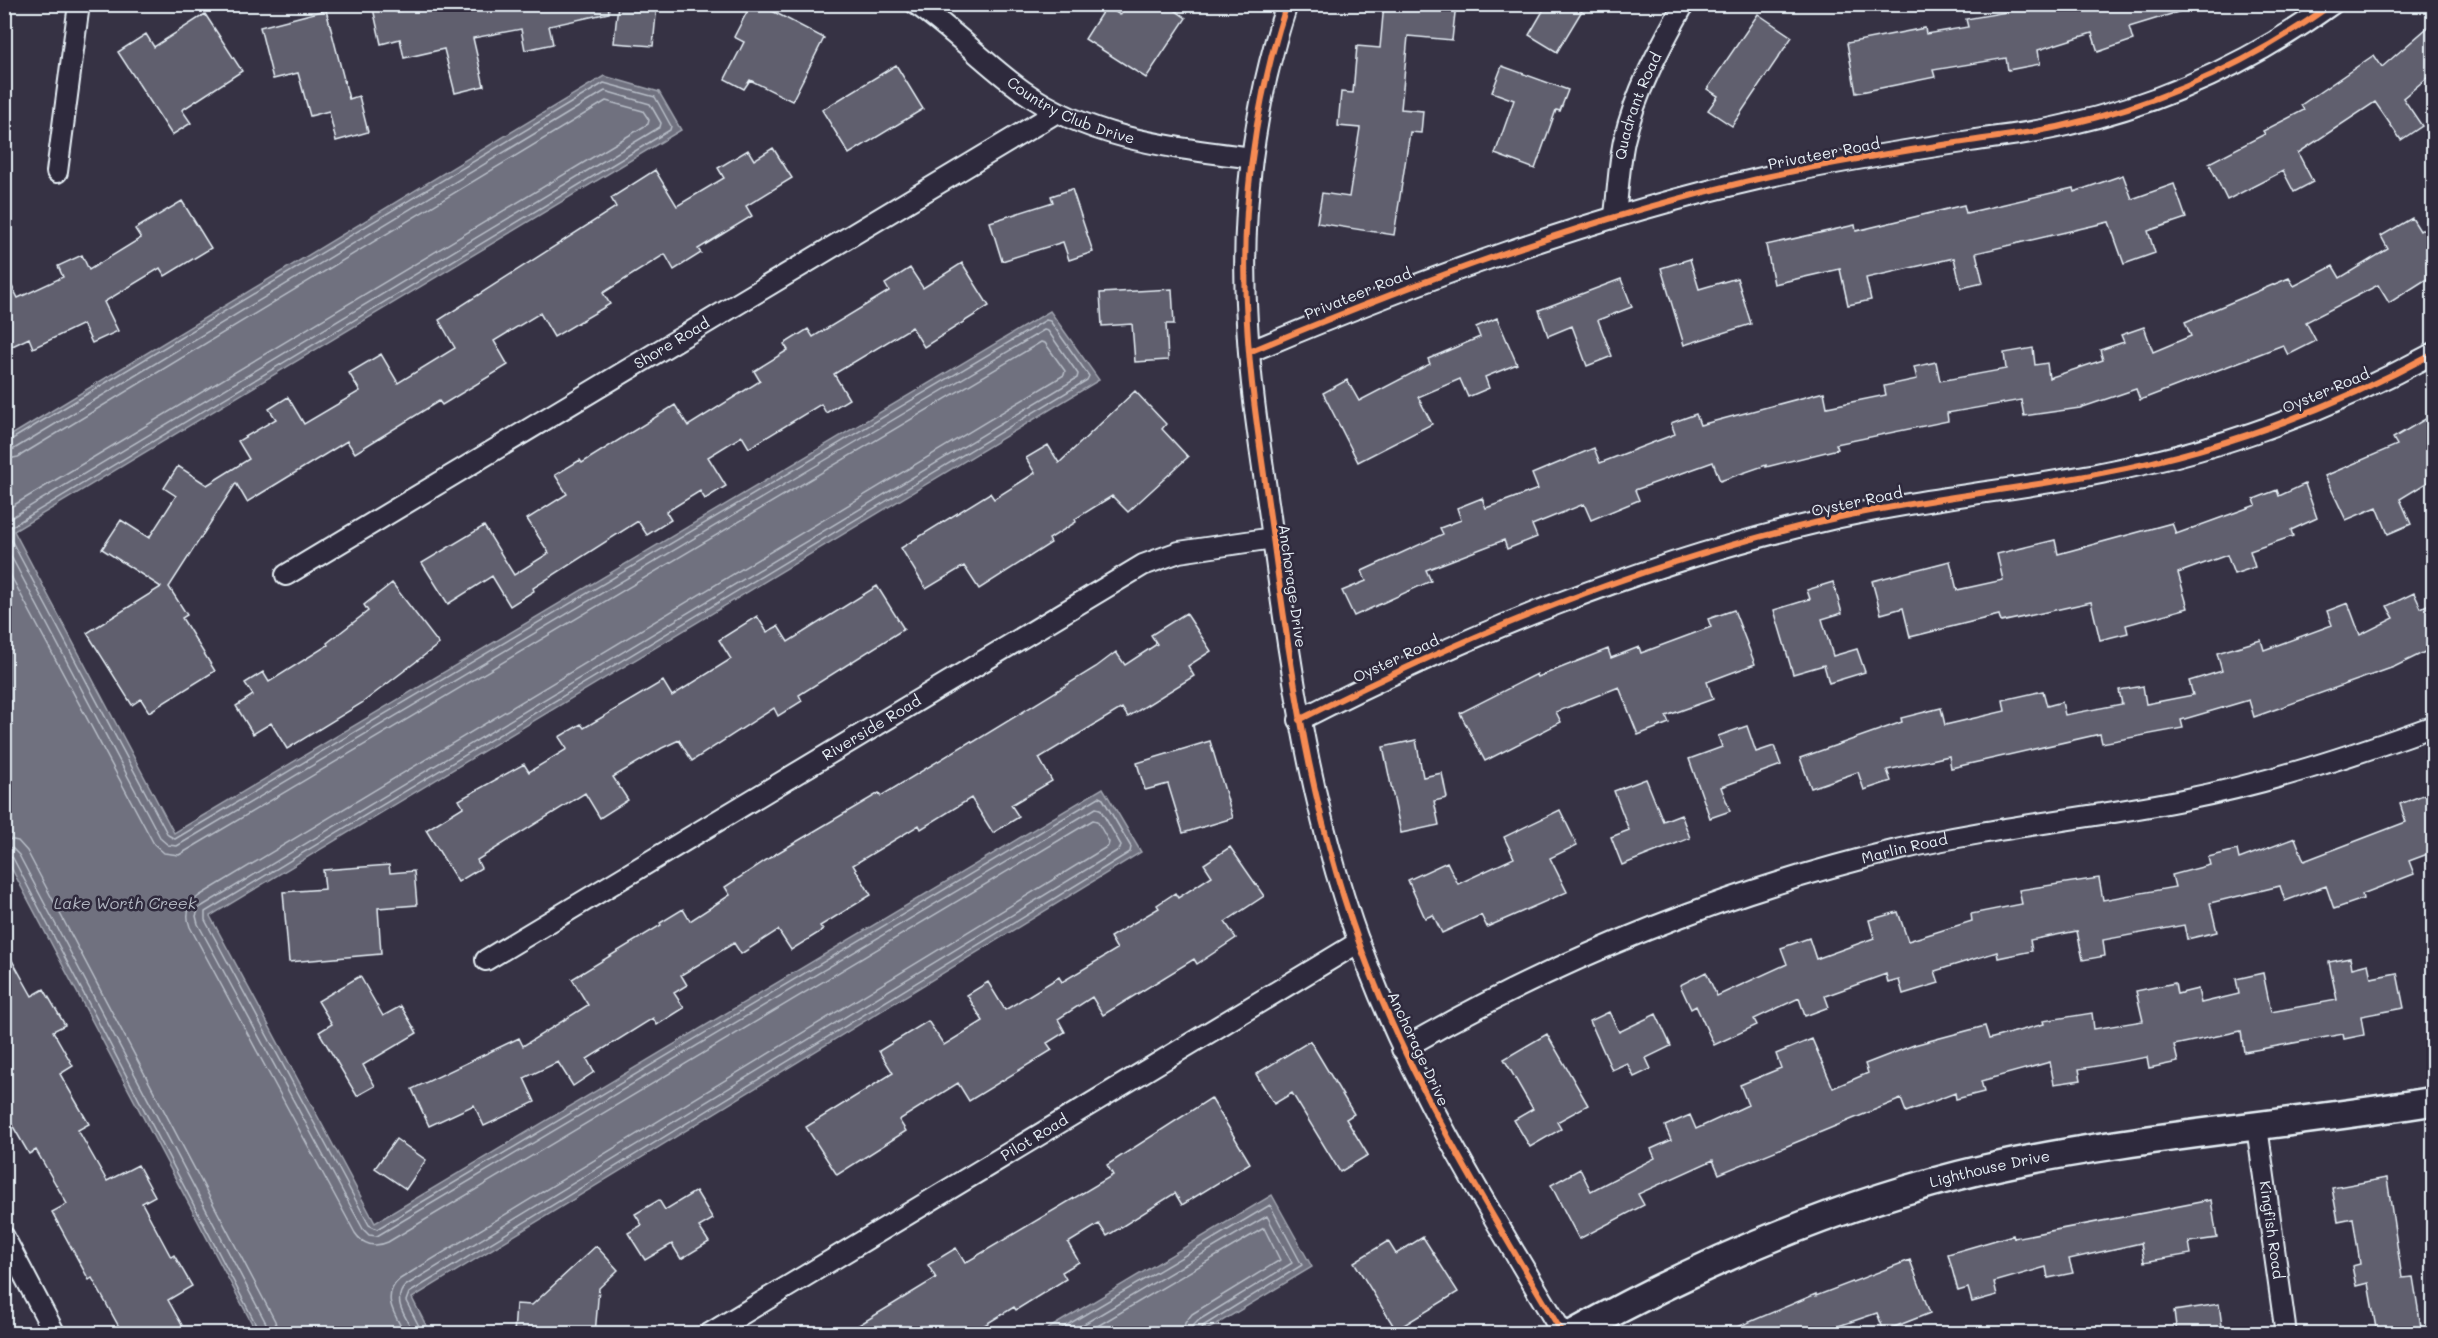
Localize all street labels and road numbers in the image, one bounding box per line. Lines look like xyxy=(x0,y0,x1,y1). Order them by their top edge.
street label: Quadrant Road xyxy=(1610,49,1665,161)
street label: Country Club Drive xyxy=(1003,72,1137,148)
street label: Privateer Road xyxy=(1766,132,1881,174)
street label: Privateer Road xyxy=(1301,263,1414,324)
street label: Shore Road xyxy=(630,312,713,373)
street label: Oyster Road xyxy=(2279,363,2372,417)
street label: Oyster Road xyxy=(1809,482,1904,520)
street label: Anchorage Drive xyxy=(1274,523,1312,649)
street label: Oyster Road xyxy=(1349,629,1442,687)
street label: Riverside Road xyxy=(818,690,924,765)
street label: Marlin Road xyxy=(1859,828,1949,868)
street label: Anchorage Drive xyxy=(1384,988,1454,1109)
street label: Pilot Road xyxy=(996,1109,1071,1165)
street label: Lighthouse Drive xyxy=(1927,1145,2052,1192)
street label: Kingfish Road xyxy=(2256,1179,2289,1280)

